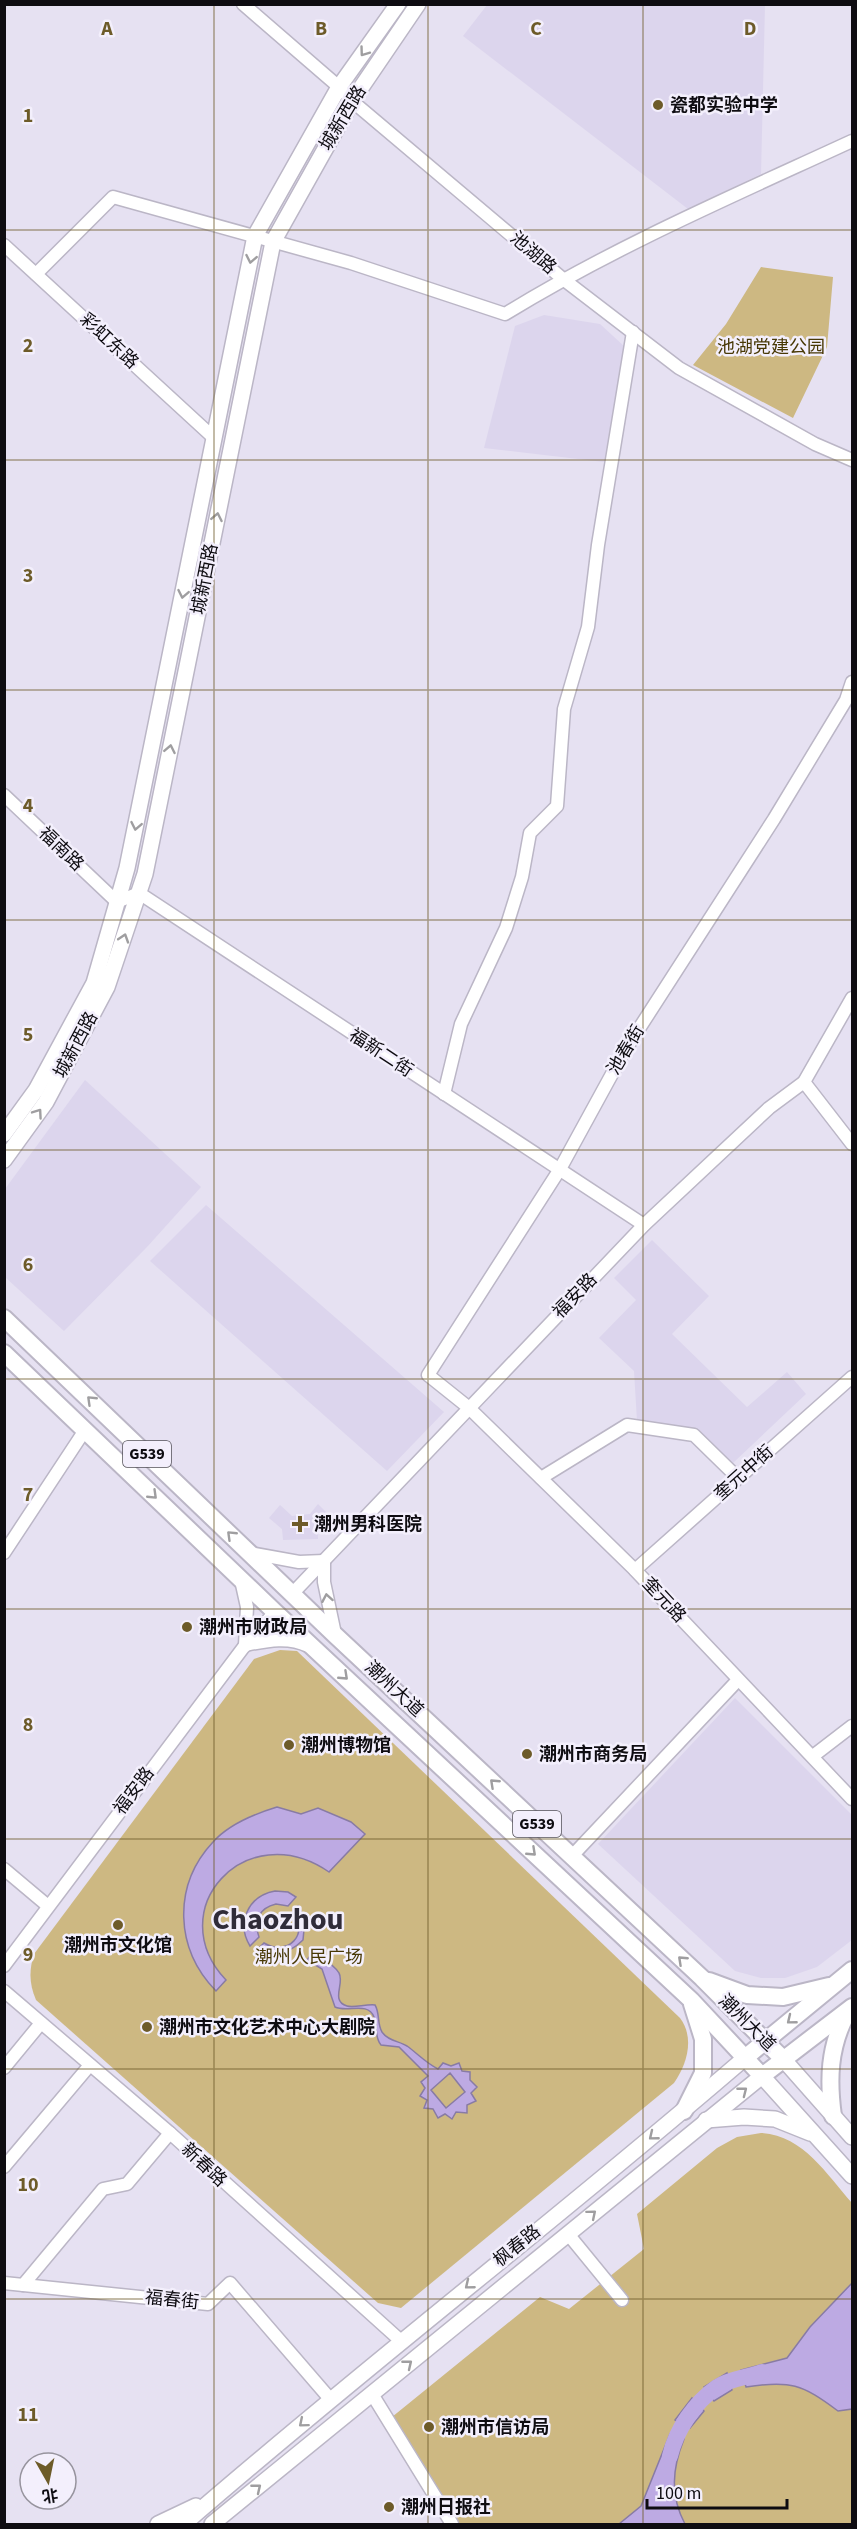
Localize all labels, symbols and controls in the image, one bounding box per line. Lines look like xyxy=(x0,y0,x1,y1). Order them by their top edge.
text: A xyxy=(100,15,113,43)
text: B xyxy=(315,15,327,43)
text: C xyxy=(530,15,542,43)
text: D xyxy=(744,15,756,43)
one-way arrow xyxy=(360,46,371,57)
street label: 城新西路 xyxy=(314,81,372,155)
place label: 瓷都实验中学 xyxy=(670,93,778,118)
marker: 瓷都实验中学 xyxy=(651,98,665,112)
text: 1 xyxy=(23,102,33,130)
street label: 池湖路 xyxy=(504,226,562,280)
one-way arrow xyxy=(245,254,258,264)
street label: 彩虹东路 xyxy=(74,307,144,375)
text: 2 xyxy=(23,332,33,360)
park label: 池湖党建公园 xyxy=(717,335,825,360)
one-way arrow xyxy=(210,512,223,522)
street label: 城新西路 xyxy=(186,541,224,617)
text: 3 xyxy=(23,562,33,590)
one-way arrow xyxy=(177,589,190,599)
one-way arrow xyxy=(163,744,176,754)
text: 4 xyxy=(23,792,34,820)
street label: 福南路 xyxy=(33,821,89,877)
one-way arrow xyxy=(130,821,143,831)
one-way arrow xyxy=(116,933,129,944)
street label: 城新西路 xyxy=(48,1007,104,1083)
street label: 池春街 xyxy=(601,1020,651,1080)
text: 5 xyxy=(23,1021,33,1049)
street label: 福新二街 xyxy=(344,1023,418,1083)
one-way arrow xyxy=(31,1108,42,1119)
text: 6 xyxy=(23,1251,33,1279)
street label: 福安路 xyxy=(547,1268,603,1324)
one-way arrow xyxy=(87,1397,98,1408)
street label: 奎元中街 xyxy=(709,1440,779,1506)
road number: G539 xyxy=(123,1441,171,1467)
text: 7 xyxy=(23,1481,33,1509)
one-way arrow xyxy=(145,1488,156,1499)
place label: 潮州男科医院 xyxy=(314,1512,422,1537)
marker: 潮州男科医院 xyxy=(291,1515,309,1533)
one-way arrow xyxy=(228,1532,239,1543)
street label: 奎元路 xyxy=(636,1572,692,1628)
one-way arrow xyxy=(321,1594,334,1604)
place label: 潮州市财政局 xyxy=(199,1615,307,1640)
marker: 潮州市财政局 xyxy=(180,1620,194,1634)
street label: 潮州大道 xyxy=(359,1655,429,1723)
one-way arrow xyxy=(336,1669,347,1680)
text: 8 xyxy=(23,1711,33,1739)
place label: 潮州博物馆 xyxy=(301,1733,391,1758)
marker: 潮州博物馆 xyxy=(282,1738,296,1752)
place label: 潮州市商务局 xyxy=(539,1742,647,1767)
marker: 潮州市商务局 xyxy=(520,1747,534,1761)
street label: 福安路 xyxy=(108,1762,160,1820)
one-way arrow xyxy=(490,1779,501,1790)
road number: G539 xyxy=(513,1811,561,1837)
one-way arrow xyxy=(525,1845,536,1856)
district label: Chaozhou xyxy=(212,1898,344,1941)
marker: 潮州市文化馆 xyxy=(111,1918,125,1932)
place label: 潮州市文化馆 xyxy=(64,1933,172,1958)
text: 9 xyxy=(23,1941,33,1969)
park label: 潮州人民广场 xyxy=(255,1945,363,1970)
one-way arrow xyxy=(679,1956,690,1967)
street label: 潮州大道 xyxy=(713,1989,781,2057)
one-way arrow xyxy=(787,2012,798,2023)
place label: 潮州市文化艺术中心大剧院 xyxy=(159,2015,375,2040)
marker: 潮州市文化艺术中心大剧院 xyxy=(140,2020,154,2034)
one-way arrow xyxy=(736,2088,747,2099)
one-way arrow xyxy=(649,2128,660,2139)
street label: 新春路 xyxy=(176,2137,232,2193)
text: 10 xyxy=(17,2171,39,2199)
one-way arrow xyxy=(585,2211,596,2222)
street label: 枫春路 xyxy=(488,2219,546,2273)
one-way arrow xyxy=(465,2278,476,2289)
street label: 福春街 xyxy=(144,2285,200,2315)
one-way arrow xyxy=(402,2361,413,2372)
text: 11 xyxy=(17,2401,39,2429)
place label: 潮州市信访局 xyxy=(441,2415,549,2440)
one-way arrow xyxy=(299,2416,310,2427)
marker: 潮州市信访局 xyxy=(422,2420,436,2434)
north arrow xyxy=(18,2451,78,2511)
scale bar xyxy=(647,2472,786,2510)
text: 100 m xyxy=(656,2481,701,2506)
text: 北 xyxy=(41,2483,60,2507)
one-way arrow xyxy=(250,2484,261,2495)
place label: 潮州日报社 xyxy=(401,2495,491,2520)
marker: 潮州日报社 xyxy=(382,2500,396,2514)

